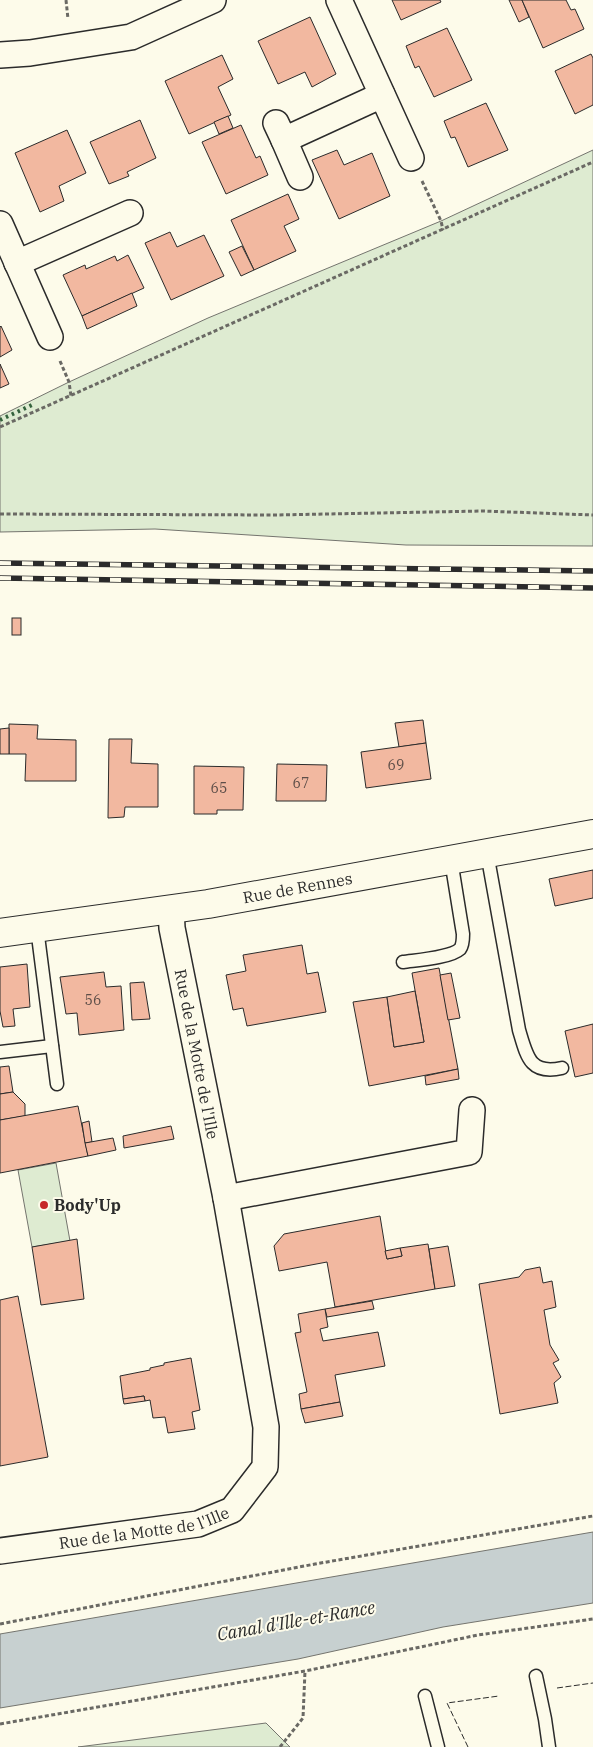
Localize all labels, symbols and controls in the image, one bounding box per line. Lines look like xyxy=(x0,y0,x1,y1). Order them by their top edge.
house number: 69 xyxy=(388,756,404,774)
house number: 67 xyxy=(293,774,309,792)
house number: 65 xyxy=(211,779,227,797)
street label: Rue de Rennes xyxy=(241,868,354,907)
street label: Rue de la Motte de l'Ille xyxy=(171,967,223,1141)
house number: 56 xyxy=(85,991,101,1009)
place label: Body'Up xyxy=(54,1195,121,1215)
marker: Body'Up xyxy=(38,1199,50,1211)
street label: Rue de la Motte de l'Ille xyxy=(58,1502,232,1553)
water label: Canal d'Ille-et-Rance xyxy=(215,1595,377,1646)

